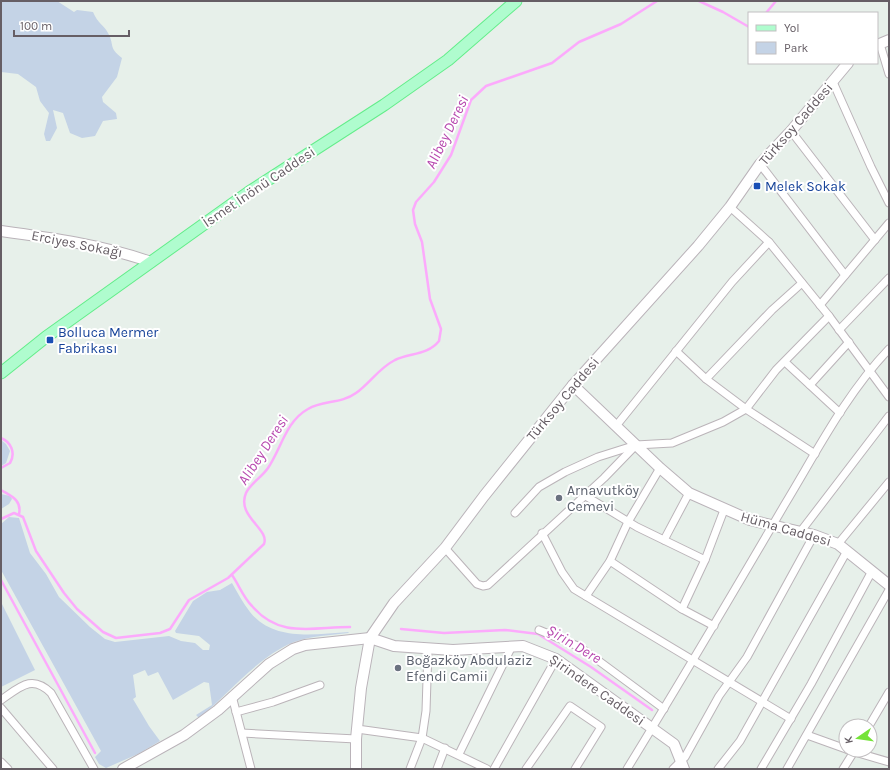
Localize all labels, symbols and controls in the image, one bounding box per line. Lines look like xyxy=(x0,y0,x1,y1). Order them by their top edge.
scale bar xyxy=(14,12,129,38)
legend xyxy=(748,12,878,64)
text: 100 m xyxy=(20,19,52,33)
text: Yol xyxy=(784,21,800,35)
text: Park xyxy=(784,41,809,55)
street label: Türksoy Caddesi xyxy=(755,79,837,169)
water label: Alibey Deresi xyxy=(422,92,472,172)
street label: İsmet İnönü Caddesi xyxy=(200,143,318,231)
place label: Melek Sokak xyxy=(765,178,846,195)
marker: Melek Sokak xyxy=(752,181,762,191)
street label: Erciyes Sokağı xyxy=(30,227,124,261)
place label: Bolluca Mermer Fabrikası xyxy=(58,324,159,357)
marker: Bolluca Mermer Fabrikası xyxy=(45,335,55,345)
street label: Türksoy Caddesi xyxy=(523,354,603,444)
water label: Alibey Deresi xyxy=(234,412,292,488)
place label: Arnavutköy Cemevi xyxy=(567,482,640,515)
marker: Arnavutköy Cemevi xyxy=(554,493,564,503)
street label: Hüma Caddesi xyxy=(739,508,833,550)
water label: Şirin Dere xyxy=(543,621,605,667)
street label: Şirindere Caddesi xyxy=(546,651,648,729)
place label: Boğazköy Abdulaziz Efendi Camii xyxy=(406,652,532,685)
marker: Boğazköy Abdulaziz Efendi Camii xyxy=(393,663,403,673)
north arrow xyxy=(838,718,878,758)
text: K xyxy=(841,734,856,745)

